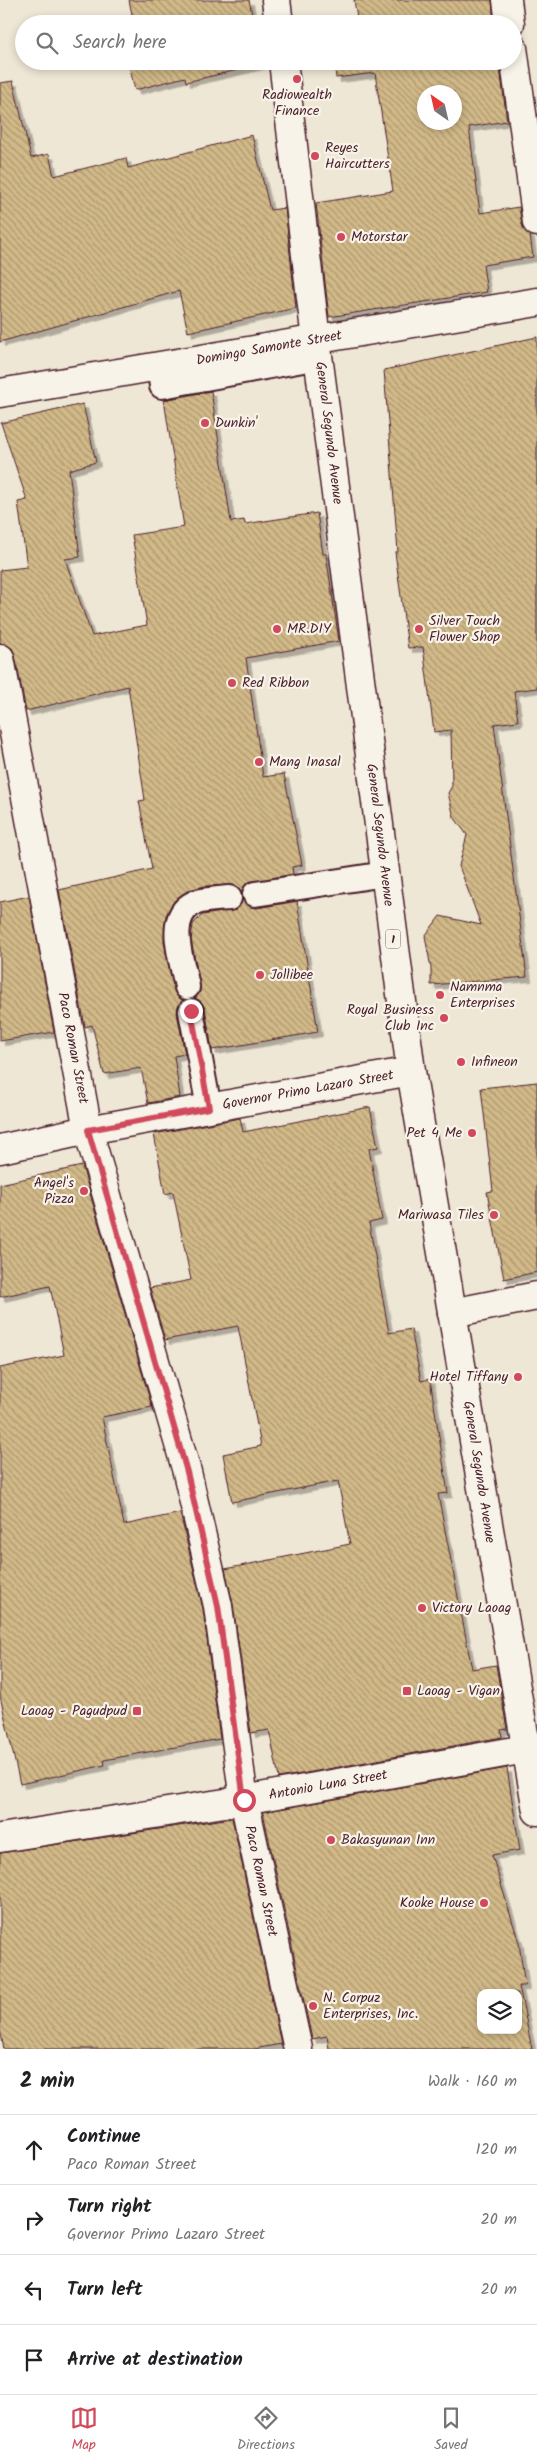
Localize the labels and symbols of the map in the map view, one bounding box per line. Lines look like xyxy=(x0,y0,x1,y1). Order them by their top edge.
marker: Radiowealth Finance xyxy=(291,73,303,85)
place label: Radiowealth Finance xyxy=(262,84,332,122)
north arrow xyxy=(417,85,462,130)
place label: Reyes Haircutters xyxy=(325,137,390,175)
marker: Reyes Haircutters xyxy=(309,150,321,162)
place label: Motorstar xyxy=(351,226,409,248)
marker: Motorstar xyxy=(335,231,347,243)
street label: Domingo Samonte Street xyxy=(194,324,344,372)
street label: General Segundo Avenue xyxy=(309,360,349,506)
place label: Dunkin' xyxy=(215,412,259,434)
marker: Dunkin' xyxy=(199,417,211,429)
place label: Silver Touch Flower Shop xyxy=(429,610,500,648)
place label: MR.DIY xyxy=(287,618,332,640)
marker: MR.DIY xyxy=(271,623,283,635)
marker: Silver Touch Flower Shop xyxy=(413,623,425,635)
place label: Red Ribbon xyxy=(242,672,309,694)
marker: Red Ribbon xyxy=(226,677,238,689)
place label: Mang Inasal xyxy=(269,751,341,773)
marker: Mang Inasal xyxy=(253,756,265,768)
street label: General Segundo Avenue xyxy=(360,762,400,908)
road number: 1 xyxy=(386,930,400,949)
place label: Jollibee xyxy=(270,964,314,986)
marker: Jollibee xyxy=(254,969,266,981)
place label: Namnma Enterprises xyxy=(450,976,515,1014)
marker: Namnma Enterprises xyxy=(434,989,446,1001)
street label: Paco Roman Street xyxy=(51,990,95,1106)
place label: Royal Business Club Inc xyxy=(347,999,434,1037)
route end xyxy=(180,1000,203,1023)
marker: Royal Business Club Inc xyxy=(438,1012,450,1024)
place label: Infineon xyxy=(471,1051,518,1073)
marker: Infineon xyxy=(455,1056,467,1068)
street label: Governor Primo Lazaro Street xyxy=(221,1064,396,1116)
place label: Pet 4 Me xyxy=(406,1122,463,1144)
marker: Pet 4 Me xyxy=(466,1127,478,1139)
place label: Angel's Pizza xyxy=(34,1172,74,1210)
marker: Angel's Pizza xyxy=(78,1185,90,1197)
place label: Mariwasa Tiles xyxy=(398,1204,484,1226)
marker: Mariwasa Tiles xyxy=(488,1209,500,1221)
place label: Hotel Tiffany xyxy=(430,1366,508,1388)
marker: Hotel Tiffany xyxy=(512,1371,524,1383)
street label: General Segundo Avenue xyxy=(457,1399,501,1545)
place label: Victory Laoag xyxy=(432,1597,511,1619)
marker: Victory Laoag xyxy=(416,1602,428,1614)
place label: Laoag - Vigan xyxy=(417,1680,500,1702)
marker: Laoag - Vigan xyxy=(401,1685,413,1697)
place label: Laoag - Pagudpud xyxy=(21,1700,128,1722)
marker: Laoag - Pagudpud xyxy=(131,1705,143,1717)
street label: Antonio Luna Street xyxy=(267,1764,390,1806)
route start xyxy=(233,1789,256,1812)
street label: Paco Roman Street xyxy=(238,1823,284,1939)
place label: Bakasyunan Inn xyxy=(341,1829,435,1851)
marker: Bakasyunan Inn xyxy=(325,1834,337,1846)
place label: Kooke House xyxy=(400,1892,475,1914)
marker: Kooke House xyxy=(478,1897,490,1909)
place label: N. Corpuz Enterprises, Inc. xyxy=(323,1987,418,2025)
marker: N. Corpuz Enterprises, Inc. xyxy=(307,2000,319,2012)

